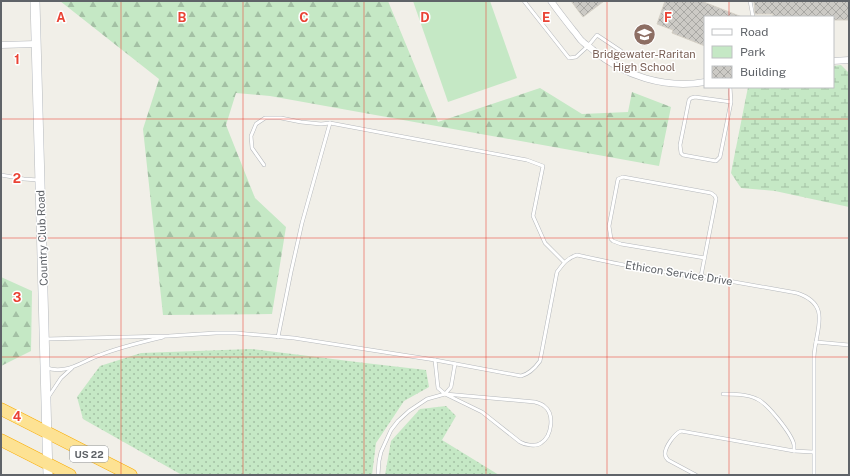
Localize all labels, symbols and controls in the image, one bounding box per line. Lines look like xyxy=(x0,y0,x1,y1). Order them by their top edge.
text: A xyxy=(56,10,66,25)
text: B xyxy=(178,10,187,25)
text: C xyxy=(299,10,309,25)
text: D xyxy=(420,10,430,25)
text: E xyxy=(542,10,550,25)
text: F xyxy=(664,10,672,25)
legend xyxy=(704,16,834,88)
school or university icon: Bridgewater-Raritan High School xyxy=(631,21,657,47)
text: Road xyxy=(740,25,768,39)
text: Park xyxy=(740,45,766,59)
place label: Bridgewater-Raritan High School xyxy=(592,48,696,73)
text: 1 xyxy=(14,52,20,67)
text: Building xyxy=(740,65,786,79)
text: 2 xyxy=(13,171,21,186)
street label: Country Club Road xyxy=(34,190,50,286)
street label: Ethicon Service Drive xyxy=(624,259,734,287)
text: 3 xyxy=(13,290,22,305)
text: 4 xyxy=(13,409,22,424)
road number: US 22 xyxy=(70,446,108,462)

